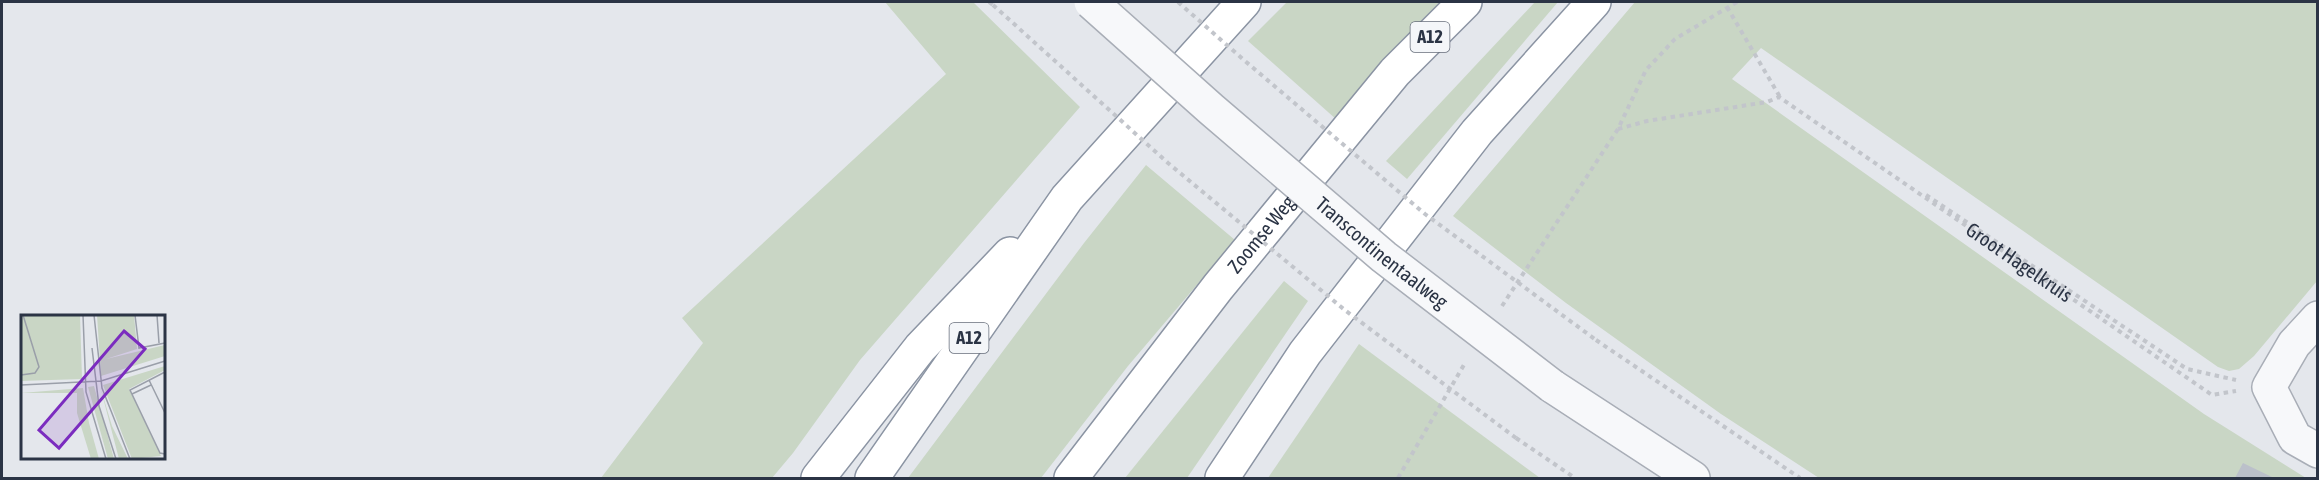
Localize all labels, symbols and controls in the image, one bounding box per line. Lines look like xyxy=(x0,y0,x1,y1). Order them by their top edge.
road number: A12 xyxy=(1410,22,1450,52)
street label: Zoomse Weg xyxy=(1222,191,1299,277)
street label: Transcontinentaalweg xyxy=(1311,192,1453,313)
street label: Groot Hagelkruis xyxy=(1962,217,2077,306)
inset map xyxy=(21,315,165,459)
road number: A12 xyxy=(950,323,988,353)

